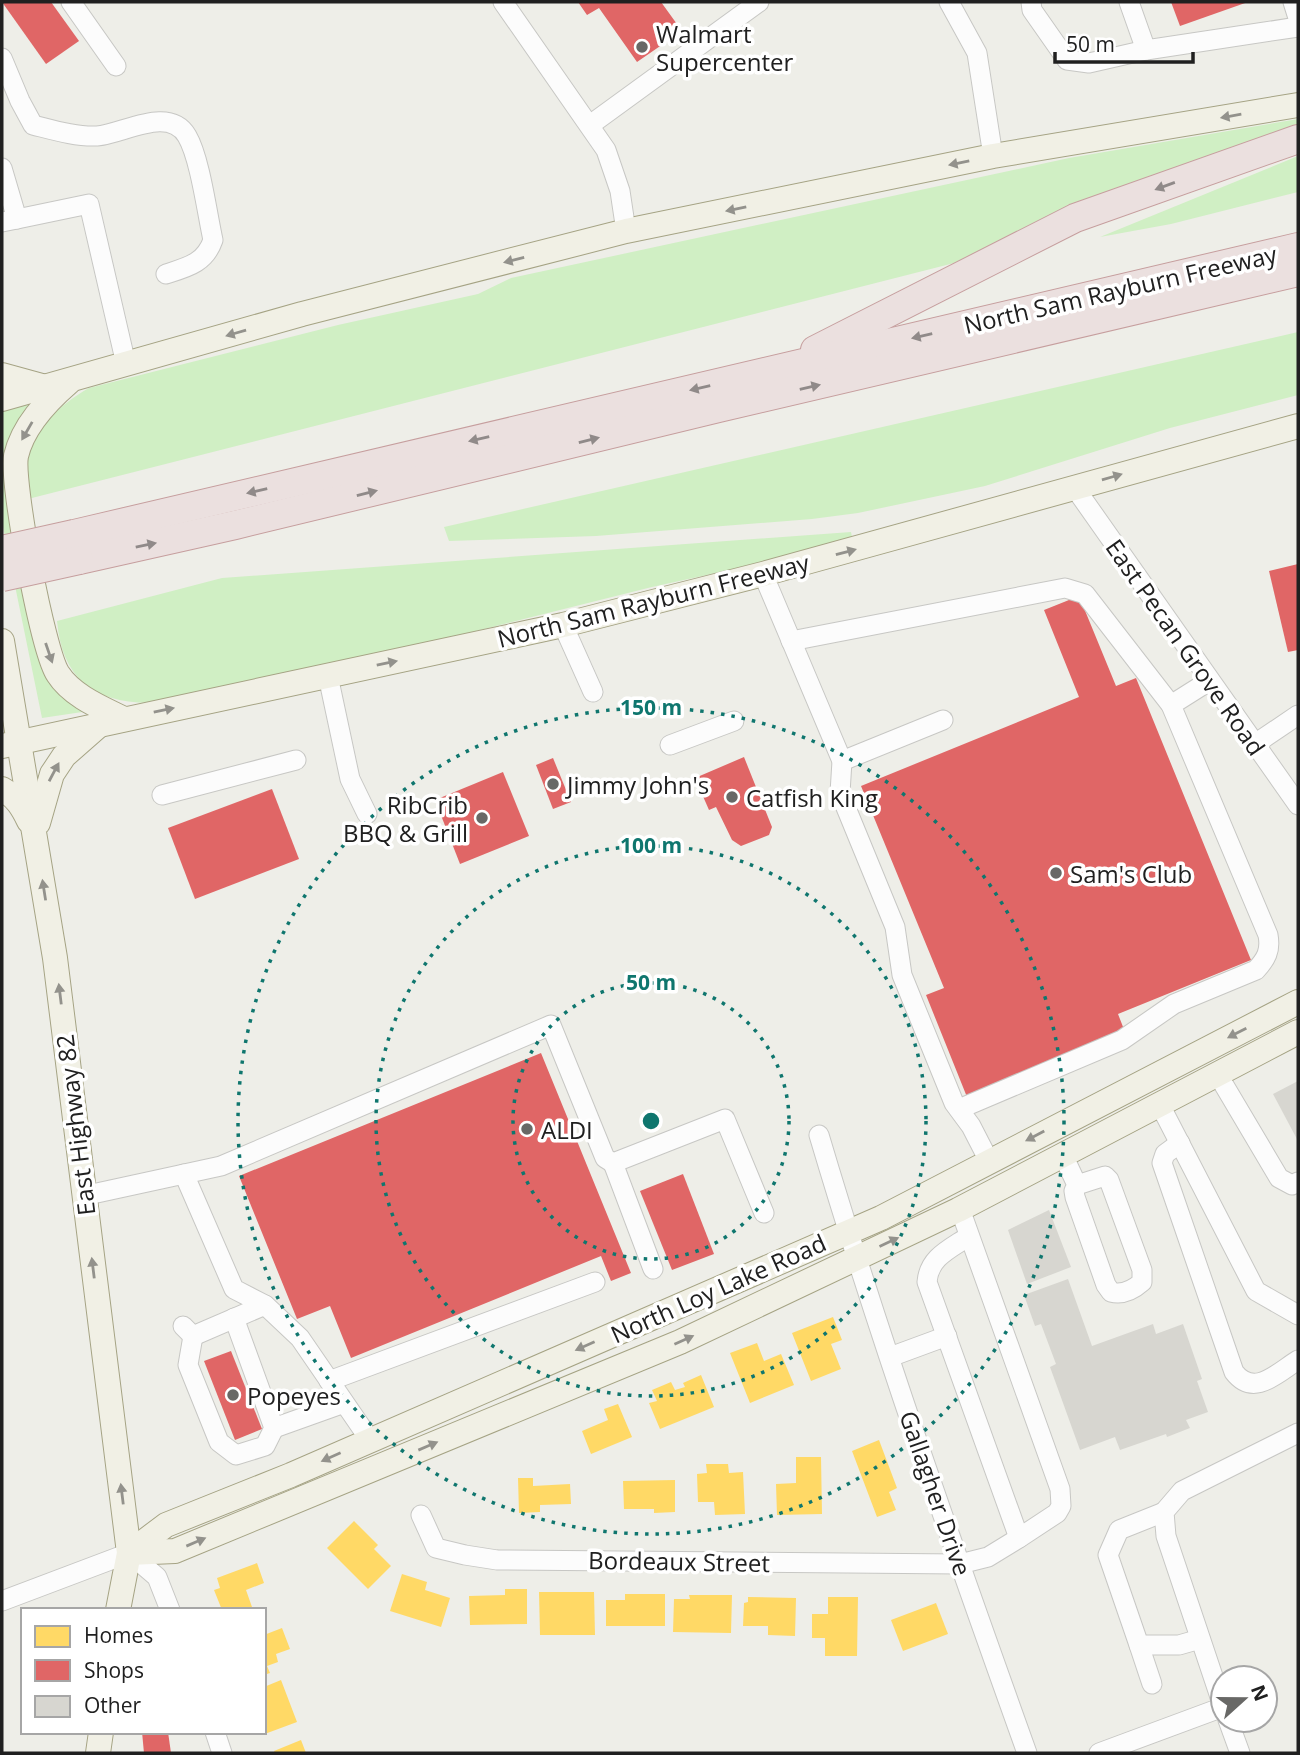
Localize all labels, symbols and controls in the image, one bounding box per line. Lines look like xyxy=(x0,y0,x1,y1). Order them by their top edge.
place label: Walmart Supercenter xyxy=(656,17,794,78)
scale bar xyxy=(1055,21,1193,65)
text: 50 m xyxy=(1066,30,1115,58)
marker: Walmart Supercenter xyxy=(634,39,650,55)
one-way arrow xyxy=(1220,111,1242,122)
one-way arrow xyxy=(948,157,970,168)
one-way arrow xyxy=(1154,181,1175,192)
one-way arrow xyxy=(725,203,747,214)
street label: North Sam Rayburn Freeway xyxy=(960,237,1281,341)
one-way arrow xyxy=(503,255,525,266)
one-way arrow xyxy=(225,328,247,339)
one-way arrow xyxy=(911,331,933,342)
one-way arrow xyxy=(799,381,821,392)
one-way arrow xyxy=(689,382,711,393)
one-way arrow xyxy=(21,422,33,441)
one-way arrow xyxy=(468,434,490,445)
one-way arrow xyxy=(578,434,600,445)
one-way arrow xyxy=(1102,472,1123,482)
one-way arrow xyxy=(246,486,268,497)
one-way arrow xyxy=(357,487,379,498)
street label: East Pecan Grove Road xyxy=(1099,532,1273,762)
one-way arrow xyxy=(135,539,157,550)
street label: North Sam Rayburn Freeway xyxy=(494,545,813,655)
one-way arrow xyxy=(836,546,857,556)
one-way arrow xyxy=(45,642,55,663)
one-way arrow xyxy=(376,658,398,669)
text: 150 m xyxy=(620,693,682,721)
one-way arrow xyxy=(153,705,175,716)
one-way arrow xyxy=(48,763,60,782)
place label: Jimmy John's xyxy=(565,768,709,801)
marker: Jimmy John's xyxy=(545,776,561,792)
place label: Catfish King xyxy=(746,781,878,814)
place label: RibCrib BBQ & Grill xyxy=(343,788,468,849)
marker: Catfish King xyxy=(724,789,740,805)
marker: RibCrib BBQ & Grill xyxy=(474,810,490,826)
text: 100 m xyxy=(620,831,682,859)
place label: Sam's Club xyxy=(1070,857,1192,890)
marker: Sam's Club xyxy=(1048,865,1064,881)
one-way arrow xyxy=(38,879,49,901)
text: 50 m xyxy=(626,968,676,996)
one-way arrow xyxy=(54,983,65,1005)
one-way arrow xyxy=(1227,1026,1247,1038)
street label: East Highway 82 xyxy=(48,1033,102,1217)
centre of rings xyxy=(639,1109,663,1133)
place label: ALDI xyxy=(541,1113,593,1146)
marker: ALDI xyxy=(519,1121,535,1137)
one-way arrow xyxy=(1025,1131,1045,1142)
street label: North Loy Lake Road xyxy=(605,1226,831,1350)
one-way arrow xyxy=(879,1237,900,1248)
one-way arrow xyxy=(87,1257,98,1279)
one-way arrow xyxy=(674,1334,694,1346)
one-way arrow xyxy=(574,1341,595,1352)
place label: Popeyes xyxy=(247,1379,341,1412)
marker: Popeyes xyxy=(225,1387,241,1403)
street label: Gallagher Drive xyxy=(892,1406,980,1580)
one-way arrow xyxy=(418,1440,439,1451)
one-way arrow xyxy=(321,1452,342,1463)
one-way arrow xyxy=(116,1483,127,1505)
one-way arrow xyxy=(185,1537,206,1548)
street label: Bordeaux Street xyxy=(588,1543,770,1579)
legend xyxy=(21,1608,266,1734)
text: Homes xyxy=(84,1621,153,1649)
text: Shops xyxy=(84,1656,144,1684)
north arrow xyxy=(1209,1664,1279,1734)
text: N xyxy=(1245,1681,1275,1705)
text: Other xyxy=(84,1691,141,1719)

